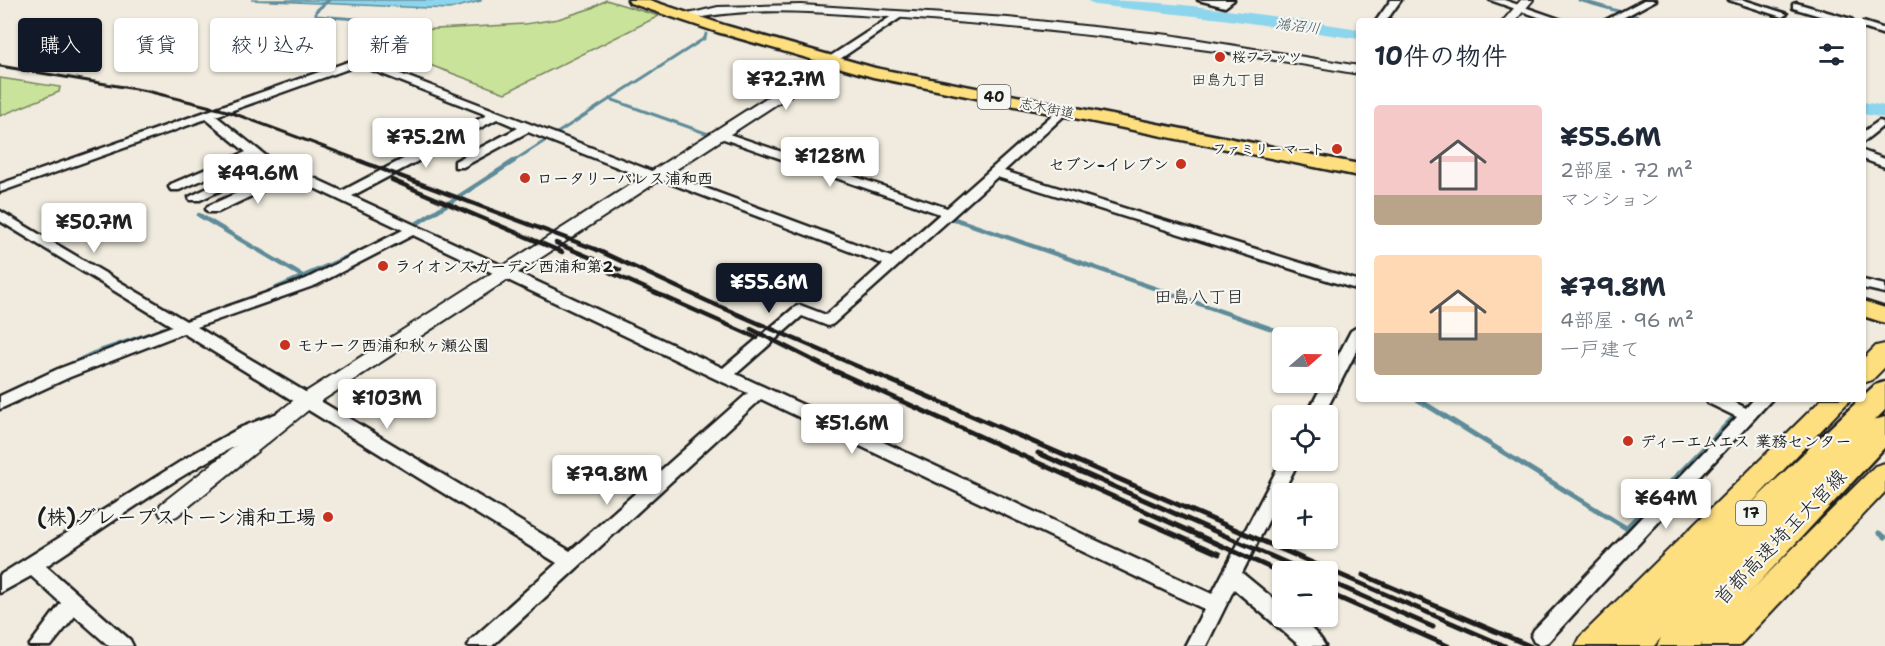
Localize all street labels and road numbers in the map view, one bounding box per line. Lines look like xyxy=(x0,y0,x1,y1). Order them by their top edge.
road number: 40 xyxy=(978,85,1010,109)
street label: 志木街道 xyxy=(1018,94,1076,122)
street label: 首都高速埼玉大宮線 xyxy=(1708,463,1852,611)
road number: 17 xyxy=(1736,501,1766,525)

